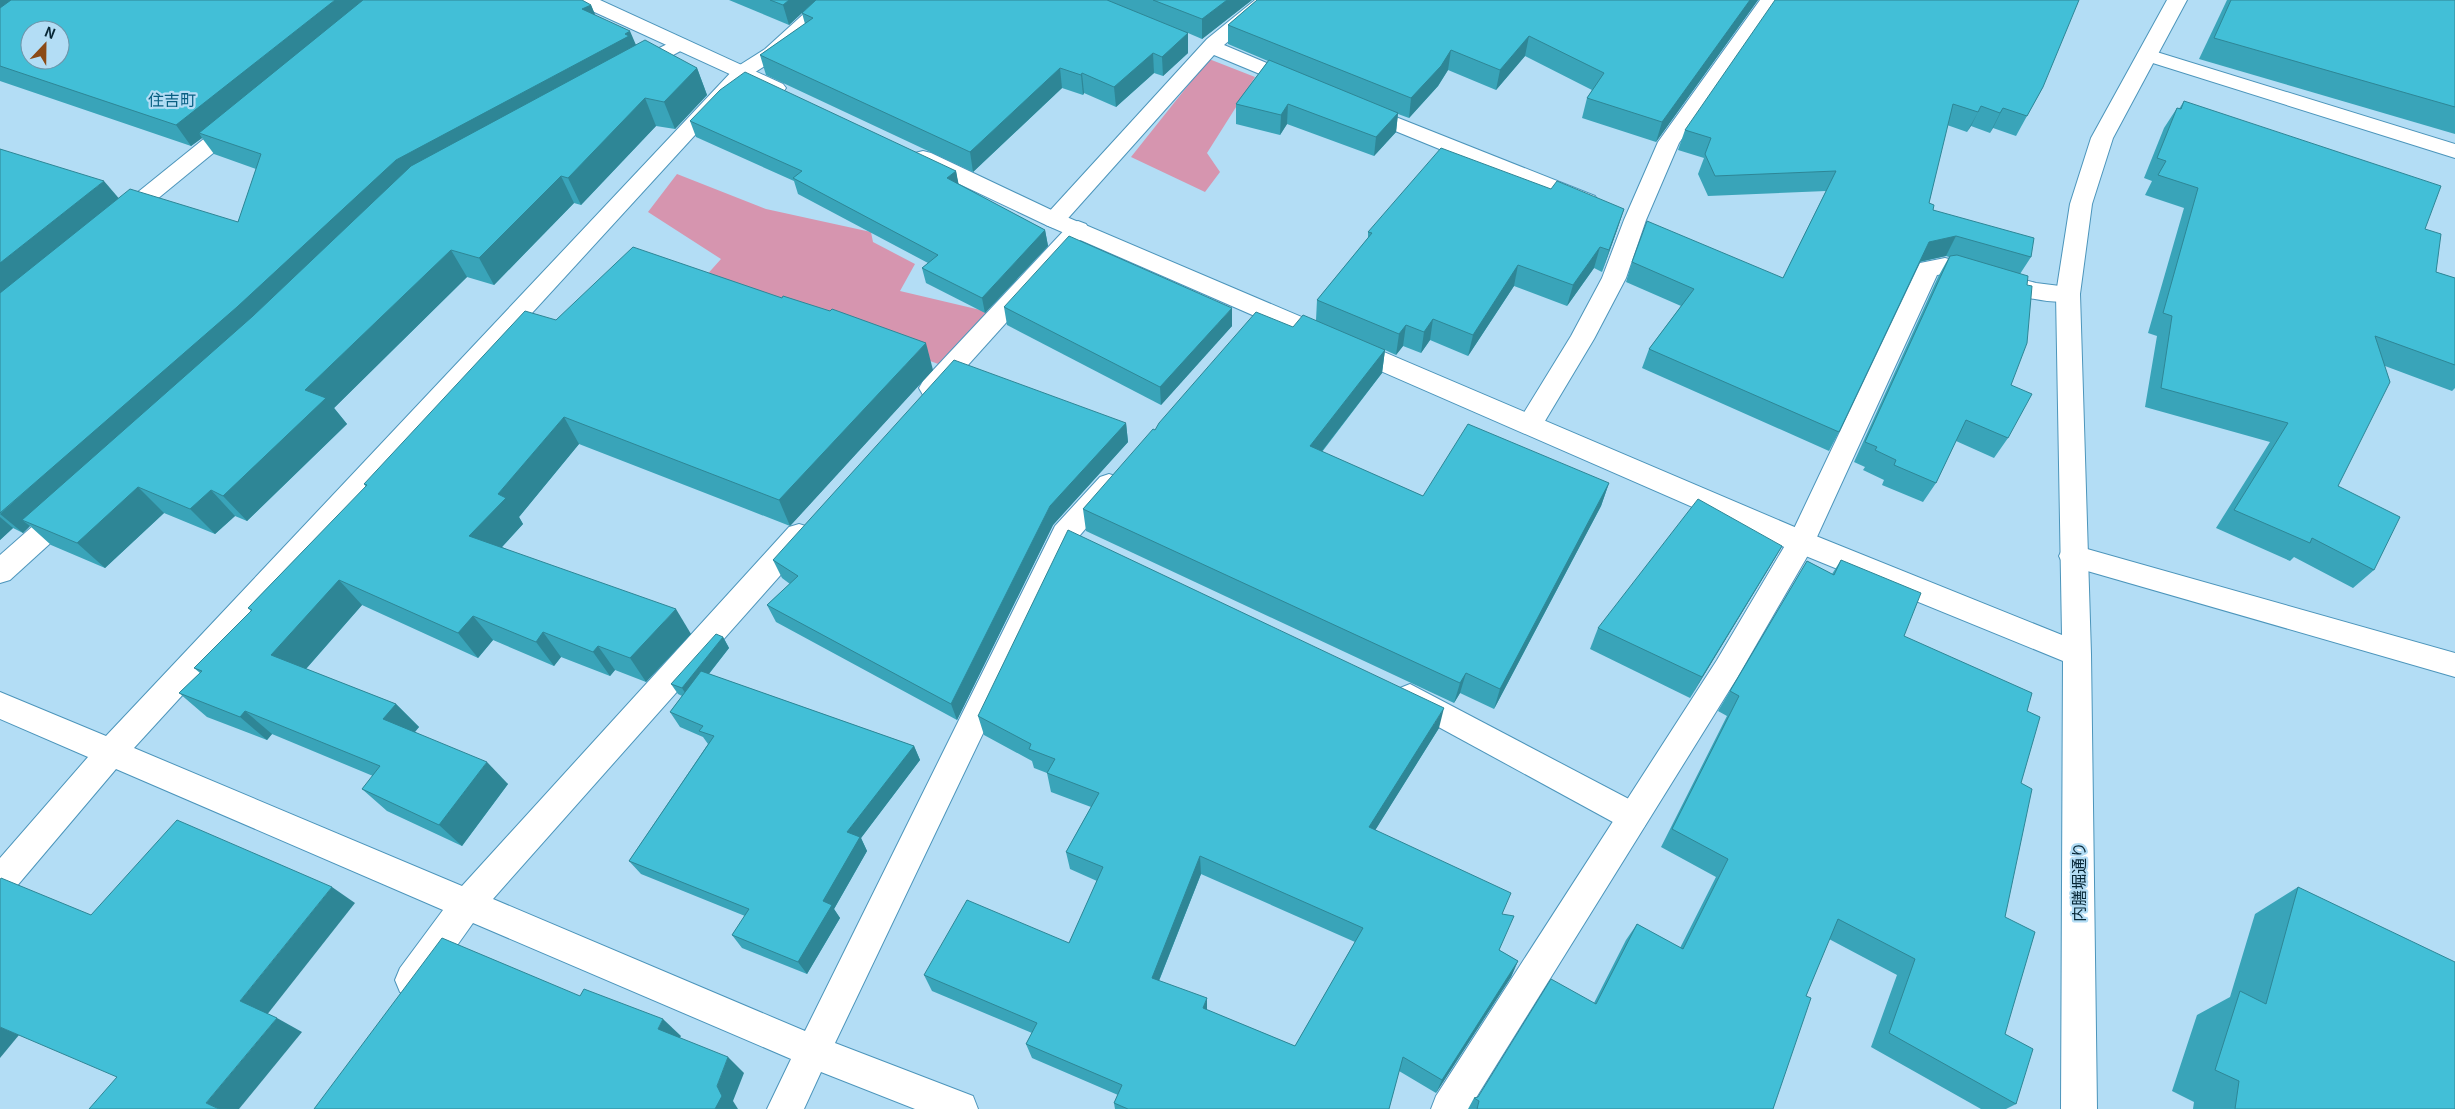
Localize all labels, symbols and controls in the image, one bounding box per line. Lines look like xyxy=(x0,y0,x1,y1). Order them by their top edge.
north arrow xyxy=(20,20,70,70)
text: N xyxy=(42,21,59,43)
district label: 住吉町 xyxy=(148,87,196,111)
street label: 内膳堀通り xyxy=(2066,842,2090,922)

